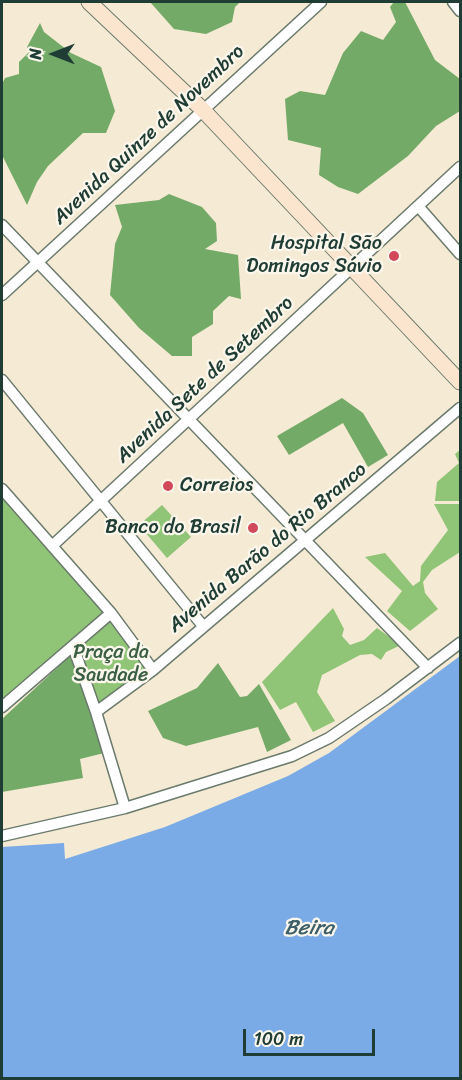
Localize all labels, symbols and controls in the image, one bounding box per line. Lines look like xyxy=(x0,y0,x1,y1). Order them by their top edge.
north arrow xyxy=(24,24,84,84)
street label: Avenida Quinze de Novembro xyxy=(48,40,250,230)
text: N xyxy=(21,48,50,60)
place label: Hospital São Domingos Sávio xyxy=(246,232,382,279)
marker: Hospital São Domingos Sávio xyxy=(387,249,401,263)
street label: Avenida Sete de Setembro xyxy=(111,291,299,469)
street label: Avenida Barão do Rio Branco xyxy=(164,458,372,638)
place label: Correios xyxy=(180,474,253,498)
marker: Correios xyxy=(161,479,175,493)
place label: Banco do Brasil xyxy=(105,516,241,540)
marker: Banco do Brasil xyxy=(246,521,260,535)
park label: Praça da Saudade xyxy=(73,641,149,688)
water label: Beira xyxy=(285,916,333,942)
scale bar xyxy=(246,1017,378,1055)
text: 100 m xyxy=(254,1023,303,1055)

